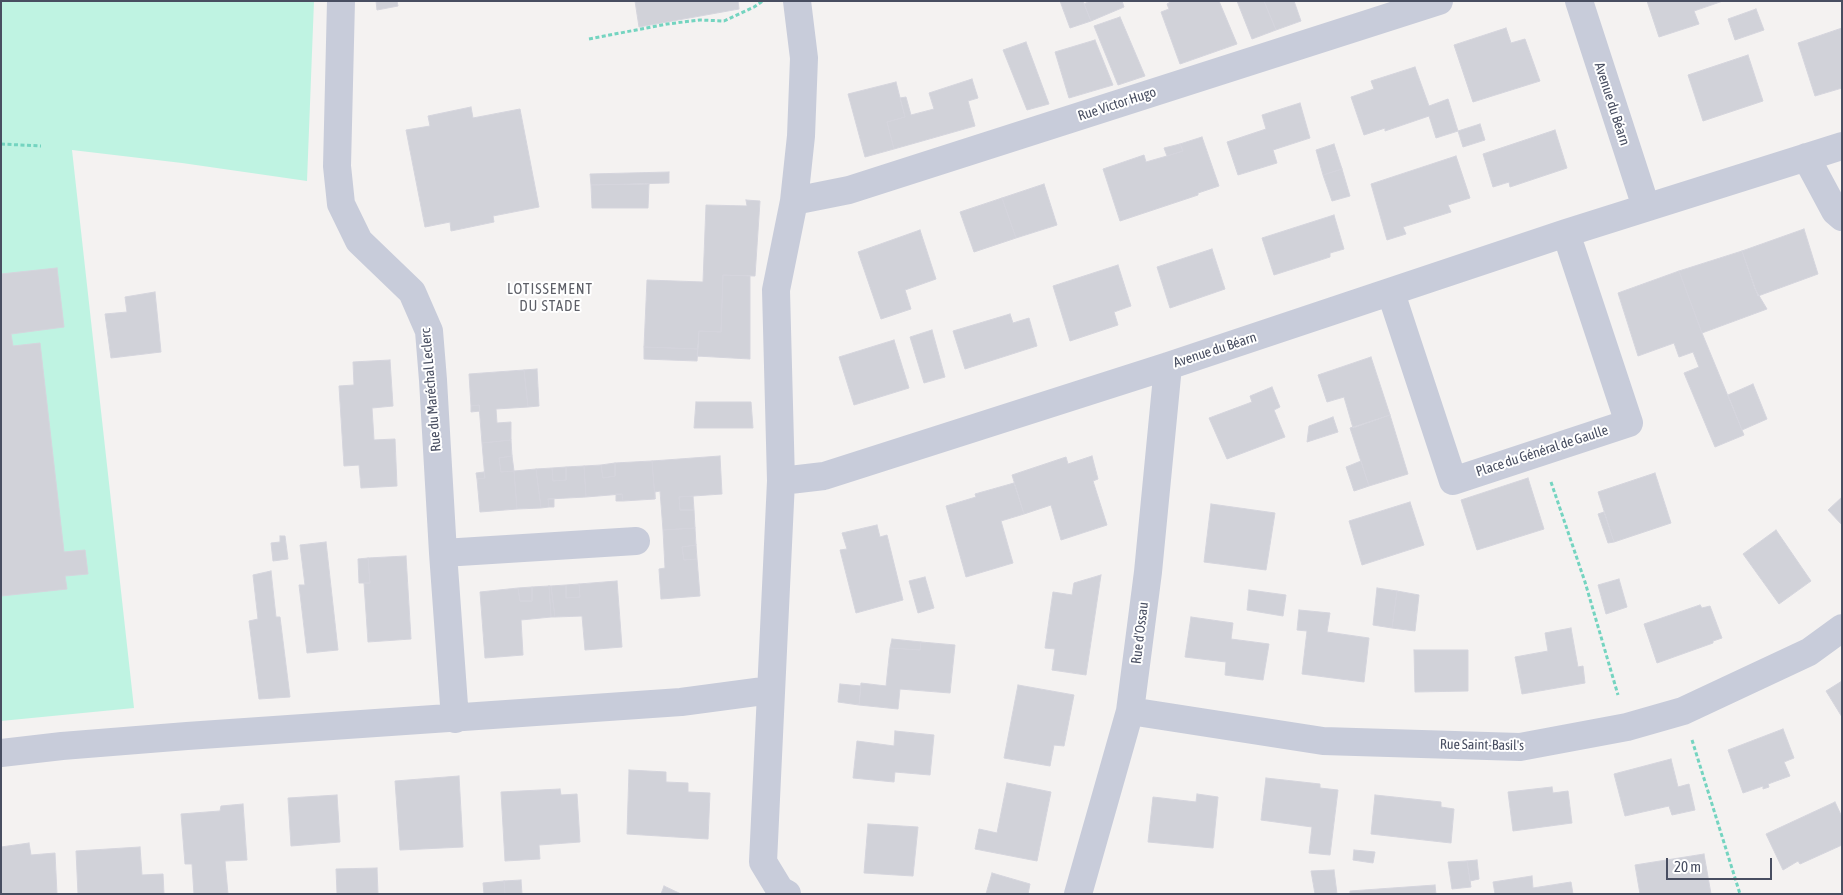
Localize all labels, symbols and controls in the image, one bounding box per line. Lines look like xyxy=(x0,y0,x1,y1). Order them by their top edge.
street label: Avenue du Béarn xyxy=(1591,60,1633,148)
street label: Rue Victor Hugo xyxy=(1076,83,1158,125)
district label: LOTISSEMENT DU STADE xyxy=(506,280,594,315)
street label: Rue du Maréchal Leclerc xyxy=(417,328,445,452)
street label: Avenue du Béarn xyxy=(1171,329,1259,371)
street label: Place du Général de Gaulle xyxy=(1474,422,1610,480)
street label: Rue d'Ossau xyxy=(1128,601,1152,665)
street label: Rue Saint-Basil's xyxy=(1440,736,1524,754)
scale bar xyxy=(1668,848,1774,880)
text: 20 m xyxy=(1674,858,1701,875)

